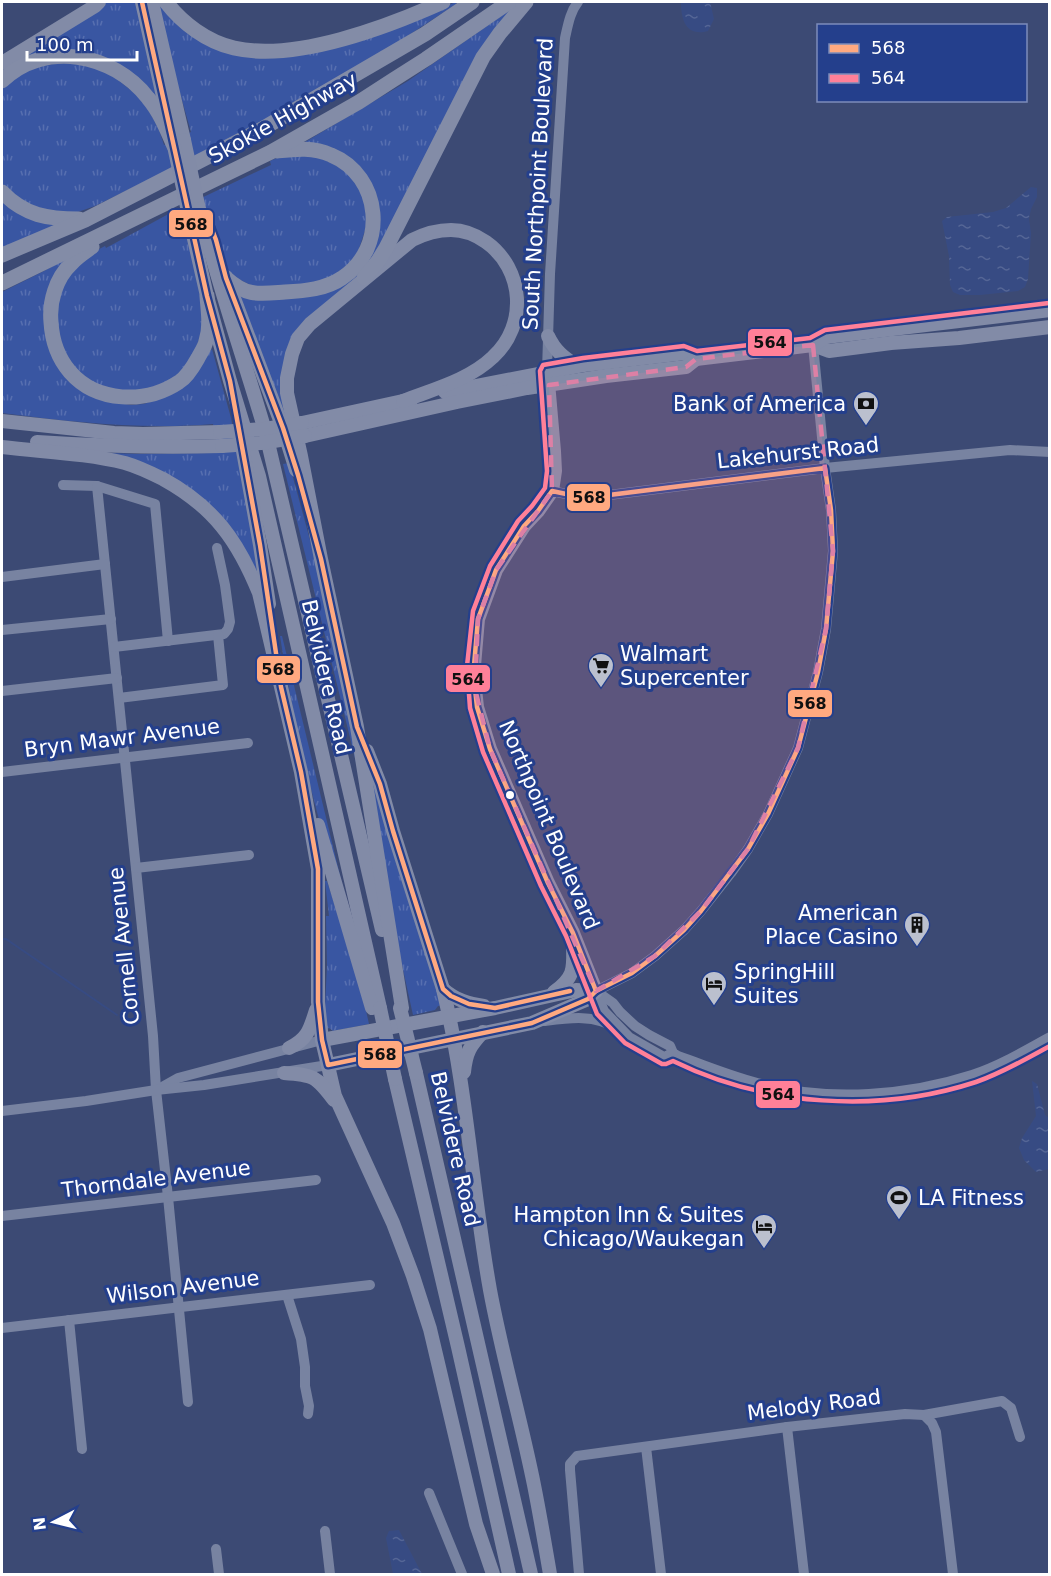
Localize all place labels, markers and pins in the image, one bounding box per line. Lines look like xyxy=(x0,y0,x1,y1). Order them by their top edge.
bank icon: Bank of America xyxy=(851,389,881,427)
place label: Bank of America xyxy=(673,392,846,416)
place label: Walmart Supercenter xyxy=(620,642,749,690)
supermarket icon: Walmart Supercenter xyxy=(586,651,616,689)
unlabelled marker xyxy=(504,789,516,801)
place label: American Place Casino xyxy=(765,901,898,949)
building icon: American Place Casino xyxy=(902,910,932,948)
place label: SpringHill Suites xyxy=(734,960,835,1008)
hotel icon: SpringHill Suites xyxy=(699,969,729,1007)
sports icon: LA Fitness xyxy=(884,1183,914,1221)
place label: LA Fitness xyxy=(918,1186,1024,1210)
place label: Hampton Inn & Suites Chicago/Waukegan xyxy=(513,1203,744,1251)
hotel icon: Hampton Inn & Suites Chicago/Waukegan xyxy=(749,1212,779,1250)

